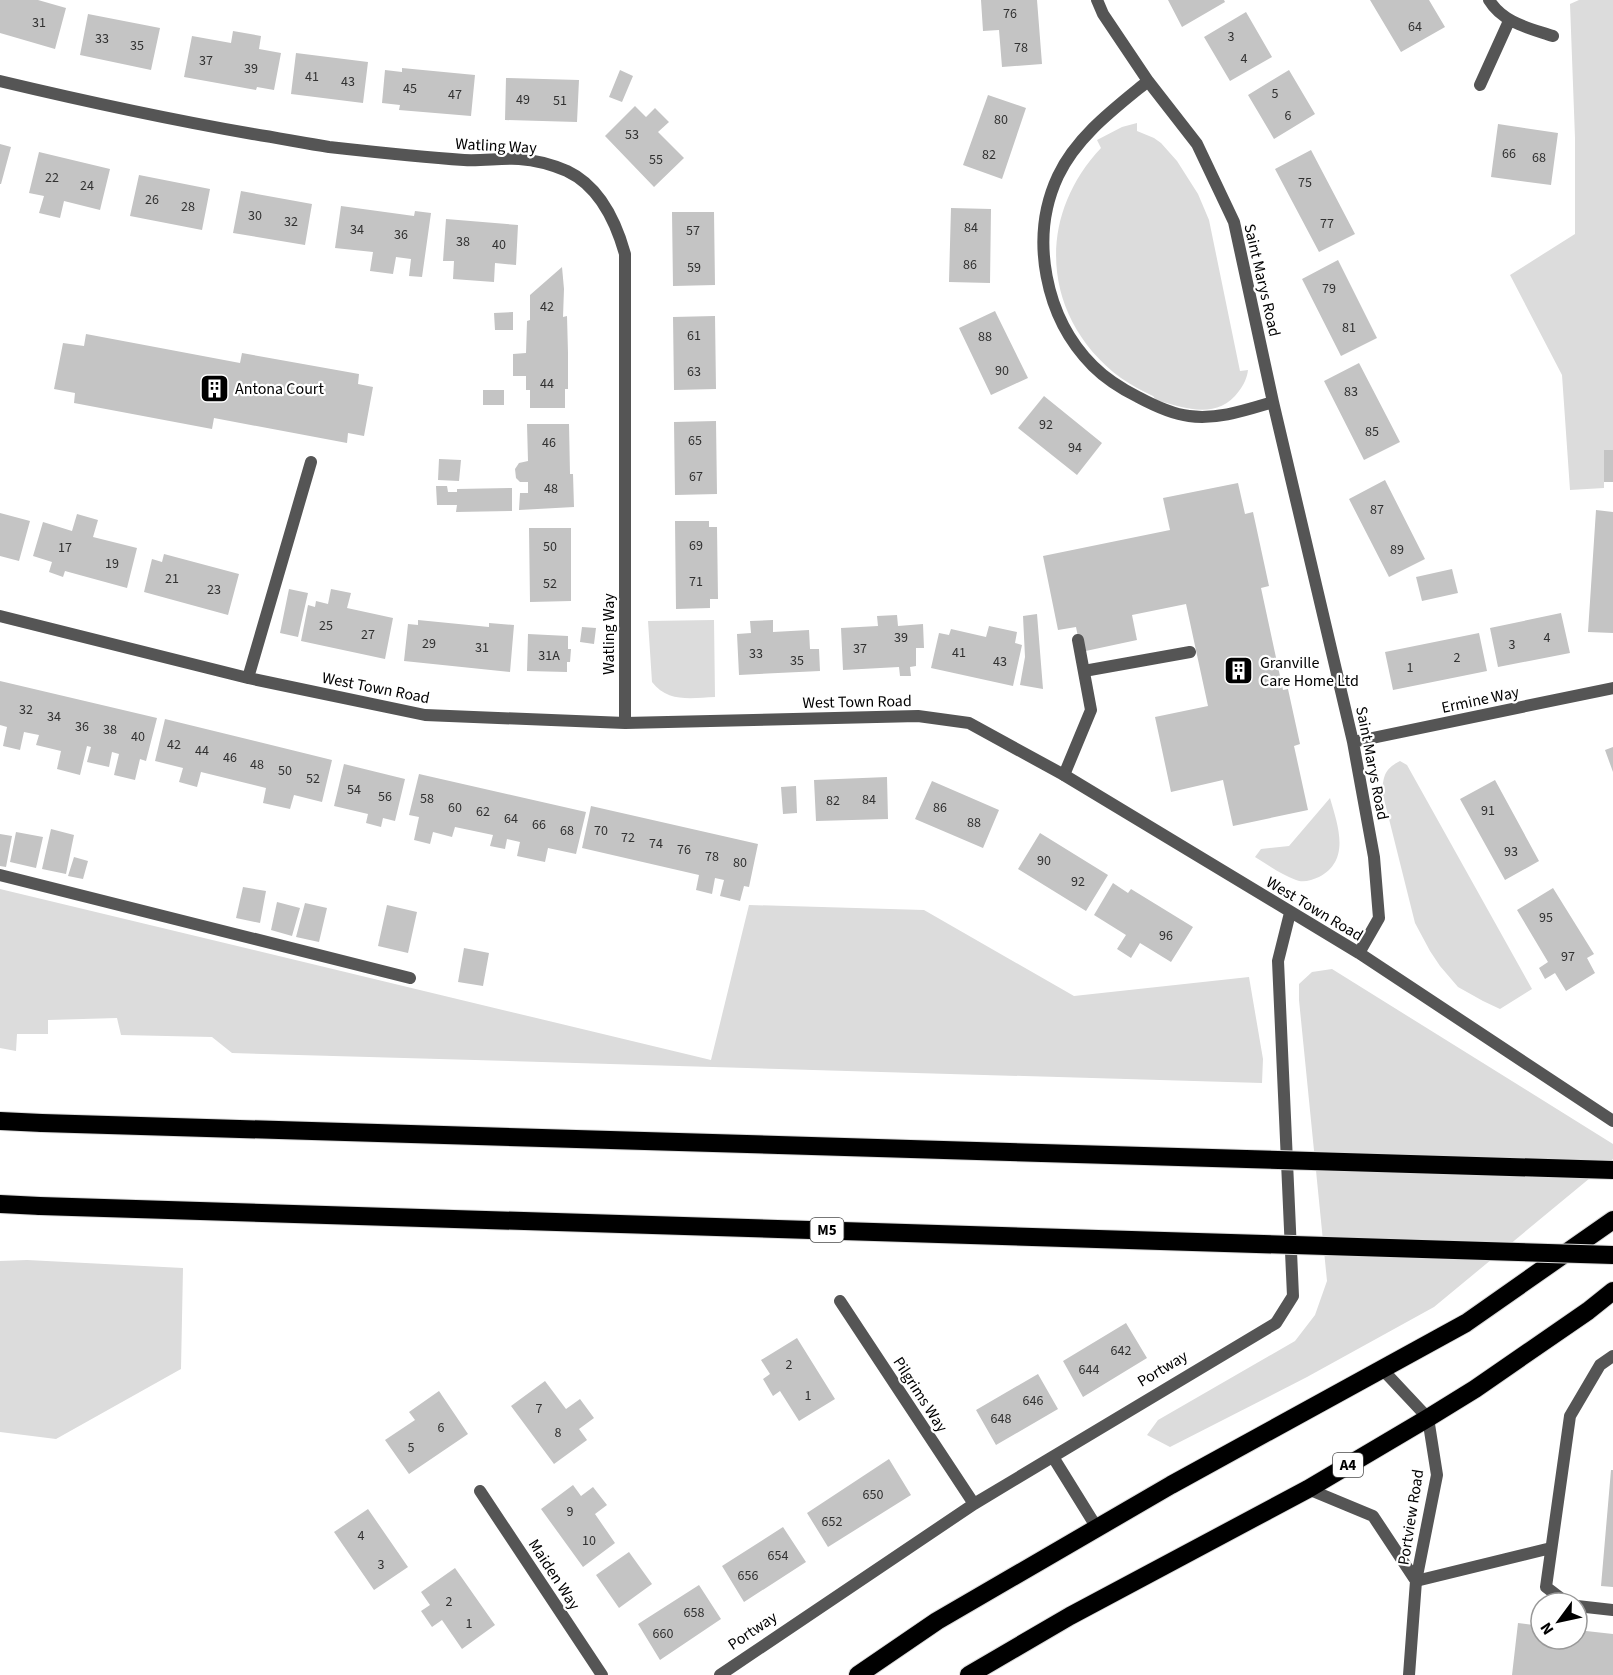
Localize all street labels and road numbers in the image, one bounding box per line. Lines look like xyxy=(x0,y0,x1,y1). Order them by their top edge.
street label: Watling Way xyxy=(455,133,538,159)
street label: Saint Marys Road xyxy=(1238,222,1286,339)
street label: Watling Way xyxy=(598,593,620,675)
street label: West Town Road xyxy=(320,667,432,709)
street label: Ermine Way xyxy=(1439,681,1522,719)
street label: West Town Road xyxy=(802,690,912,714)
street label: Saint Marys Road xyxy=(1350,705,1394,822)
street label: West Town Road xyxy=(1262,871,1367,946)
road number: M5 xyxy=(810,1218,844,1242)
street label: Portway xyxy=(1133,1345,1192,1392)
street label: Pilgrims Way xyxy=(888,1353,953,1437)
road number: A4 xyxy=(1333,1453,1363,1477)
street label: Portview Road xyxy=(1393,1468,1429,1567)
street label: Maiden Way xyxy=(523,1535,586,1615)
street label: Portway xyxy=(724,1606,782,1655)

